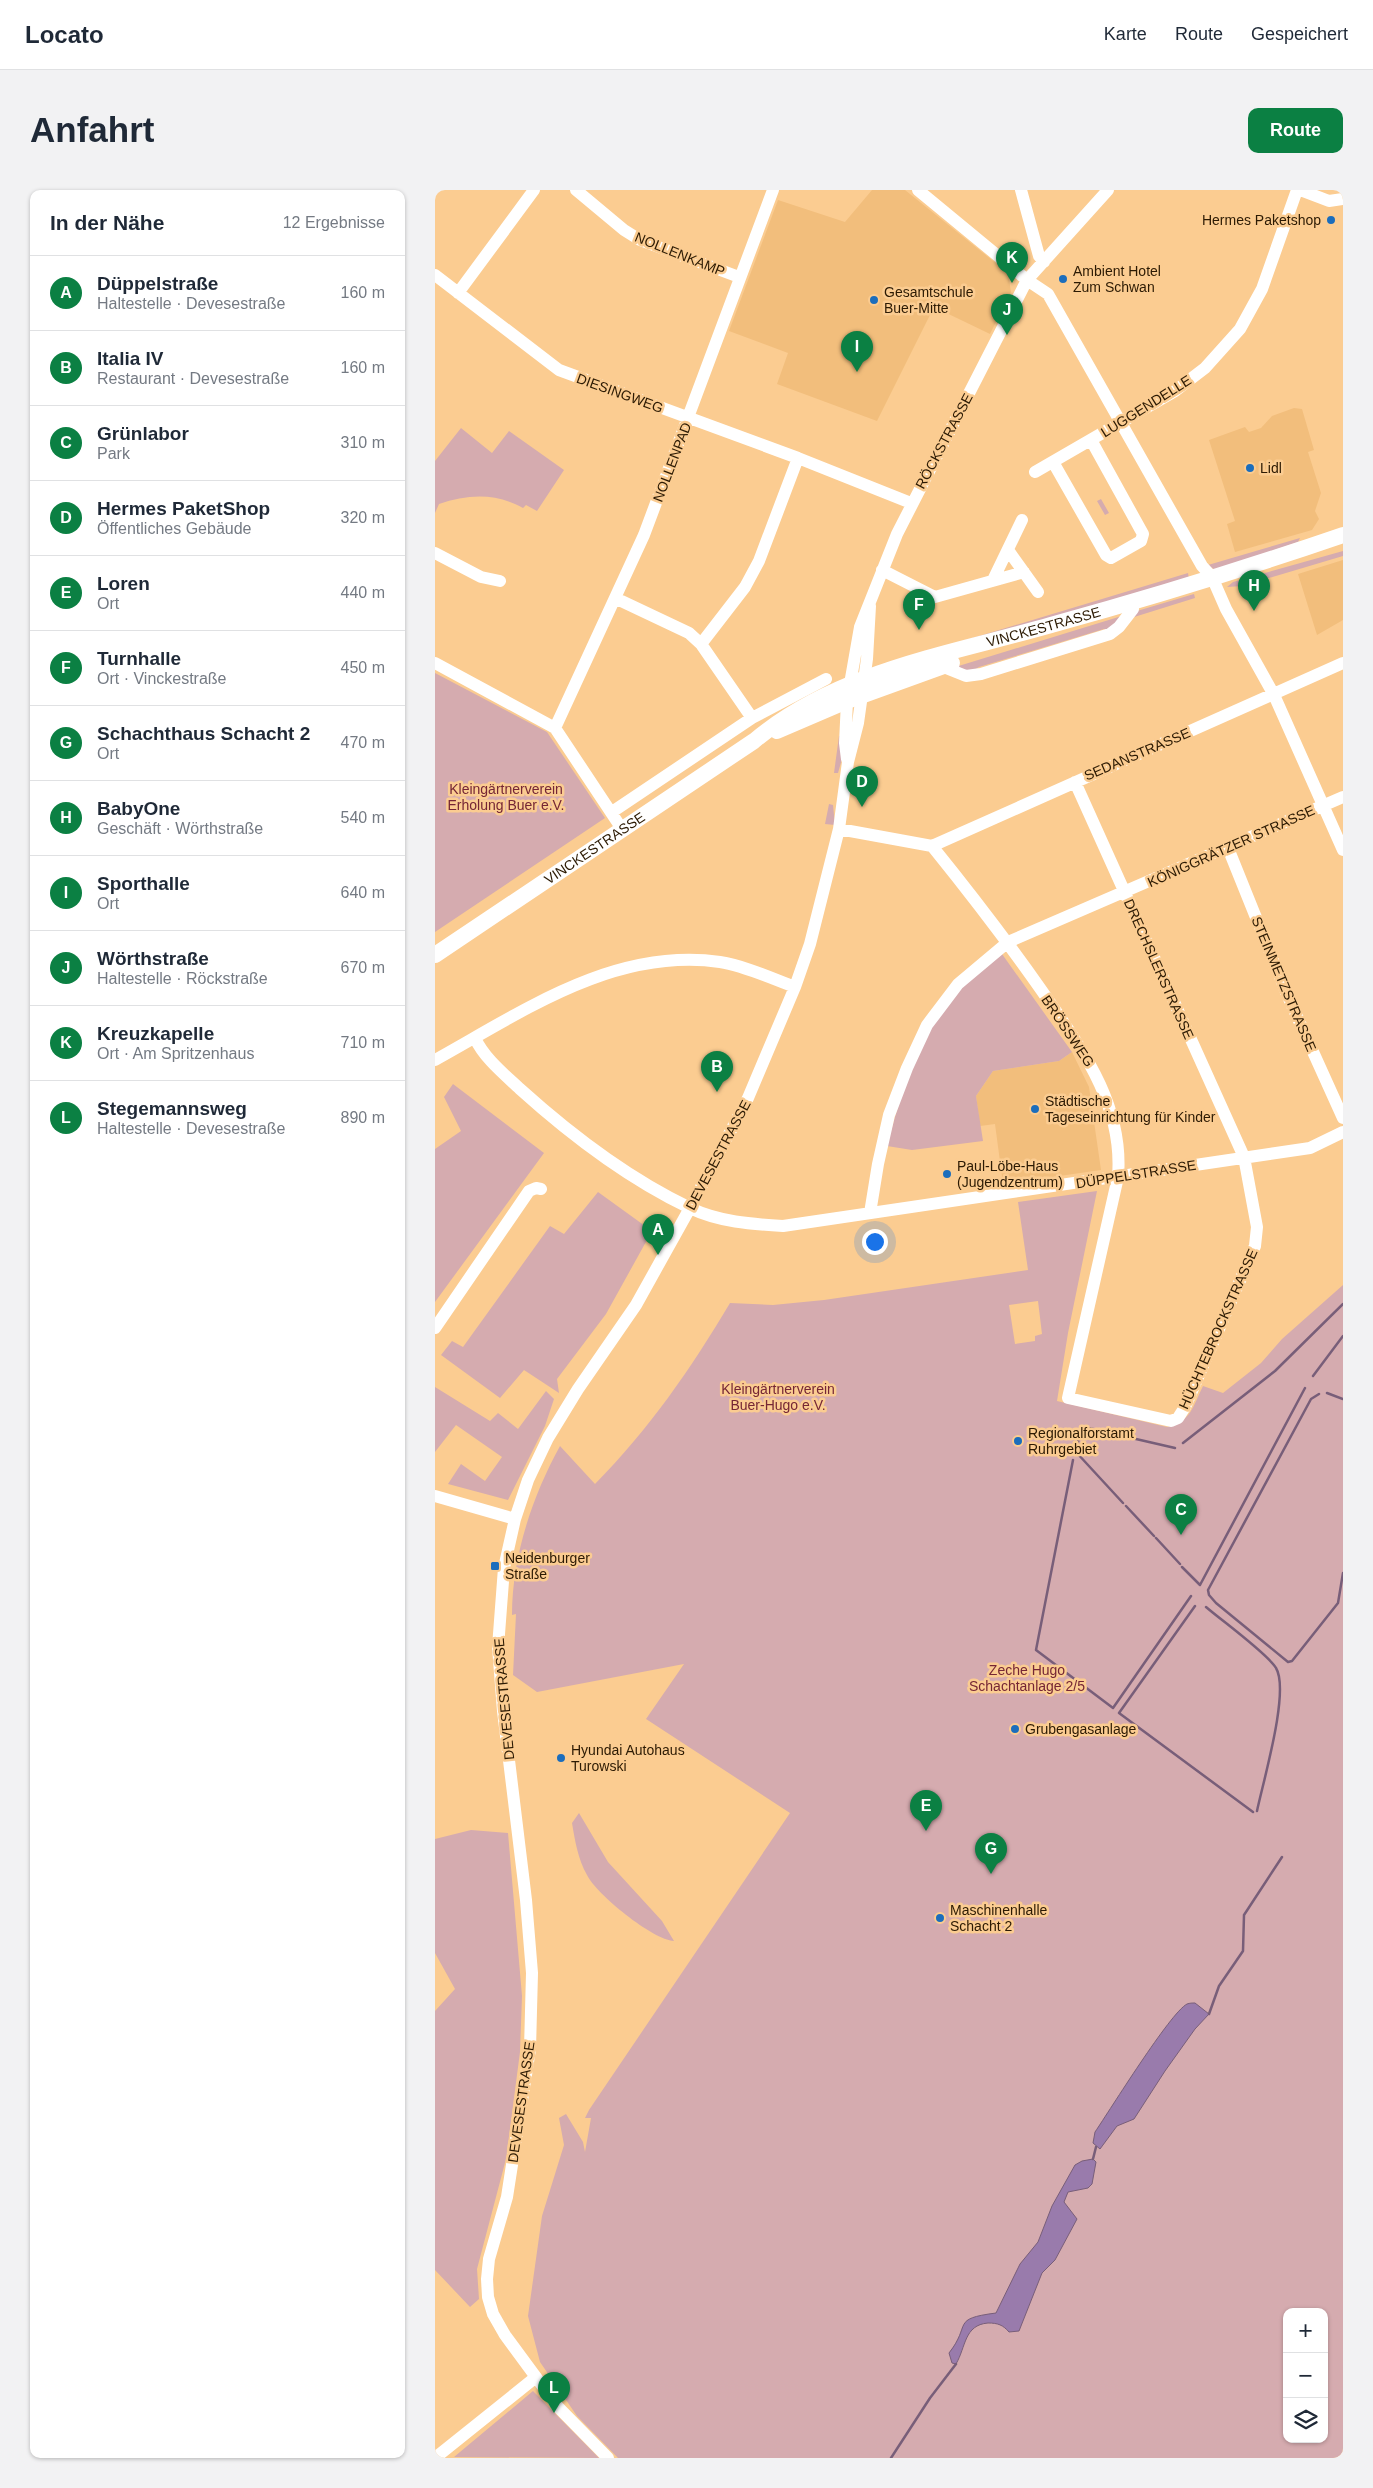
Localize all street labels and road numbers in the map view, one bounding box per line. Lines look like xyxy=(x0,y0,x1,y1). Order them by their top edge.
street label: NOLLENKAMP xyxy=(633,229,727,279)
street label: DIESINGWEG xyxy=(575,370,665,416)
street label: LUGGENDELLE xyxy=(1098,372,1194,440)
street label: RÖCKSTRASSE xyxy=(911,390,976,491)
street label: NOLLENPAD xyxy=(650,420,694,504)
street label: VINCKESTRASSE xyxy=(985,604,1102,650)
street label: SEDANSTRASSE xyxy=(1082,724,1192,784)
street label: KÖNIGGRÄTZER STRASSE xyxy=(1145,801,1317,890)
street label: VINCKESTRASSE xyxy=(541,809,648,887)
street label: DRECHSLERSTRASSE xyxy=(1121,896,1197,1042)
street label: STEINMETZSTRASSE xyxy=(1248,914,1320,1054)
street label: BRÖSSWEG xyxy=(1038,992,1099,1070)
street label: DEVESESTRASSE xyxy=(682,1097,754,1213)
street label: DÜPPELSTRASSE xyxy=(1075,1156,1197,1191)
street label: HÜCHTEBROCKSTRASSE xyxy=(1175,1246,1261,1411)
street label: DEVESESTRASSE xyxy=(491,1637,517,1761)
street label: DEVESESTRASSE xyxy=(505,2040,537,2164)

